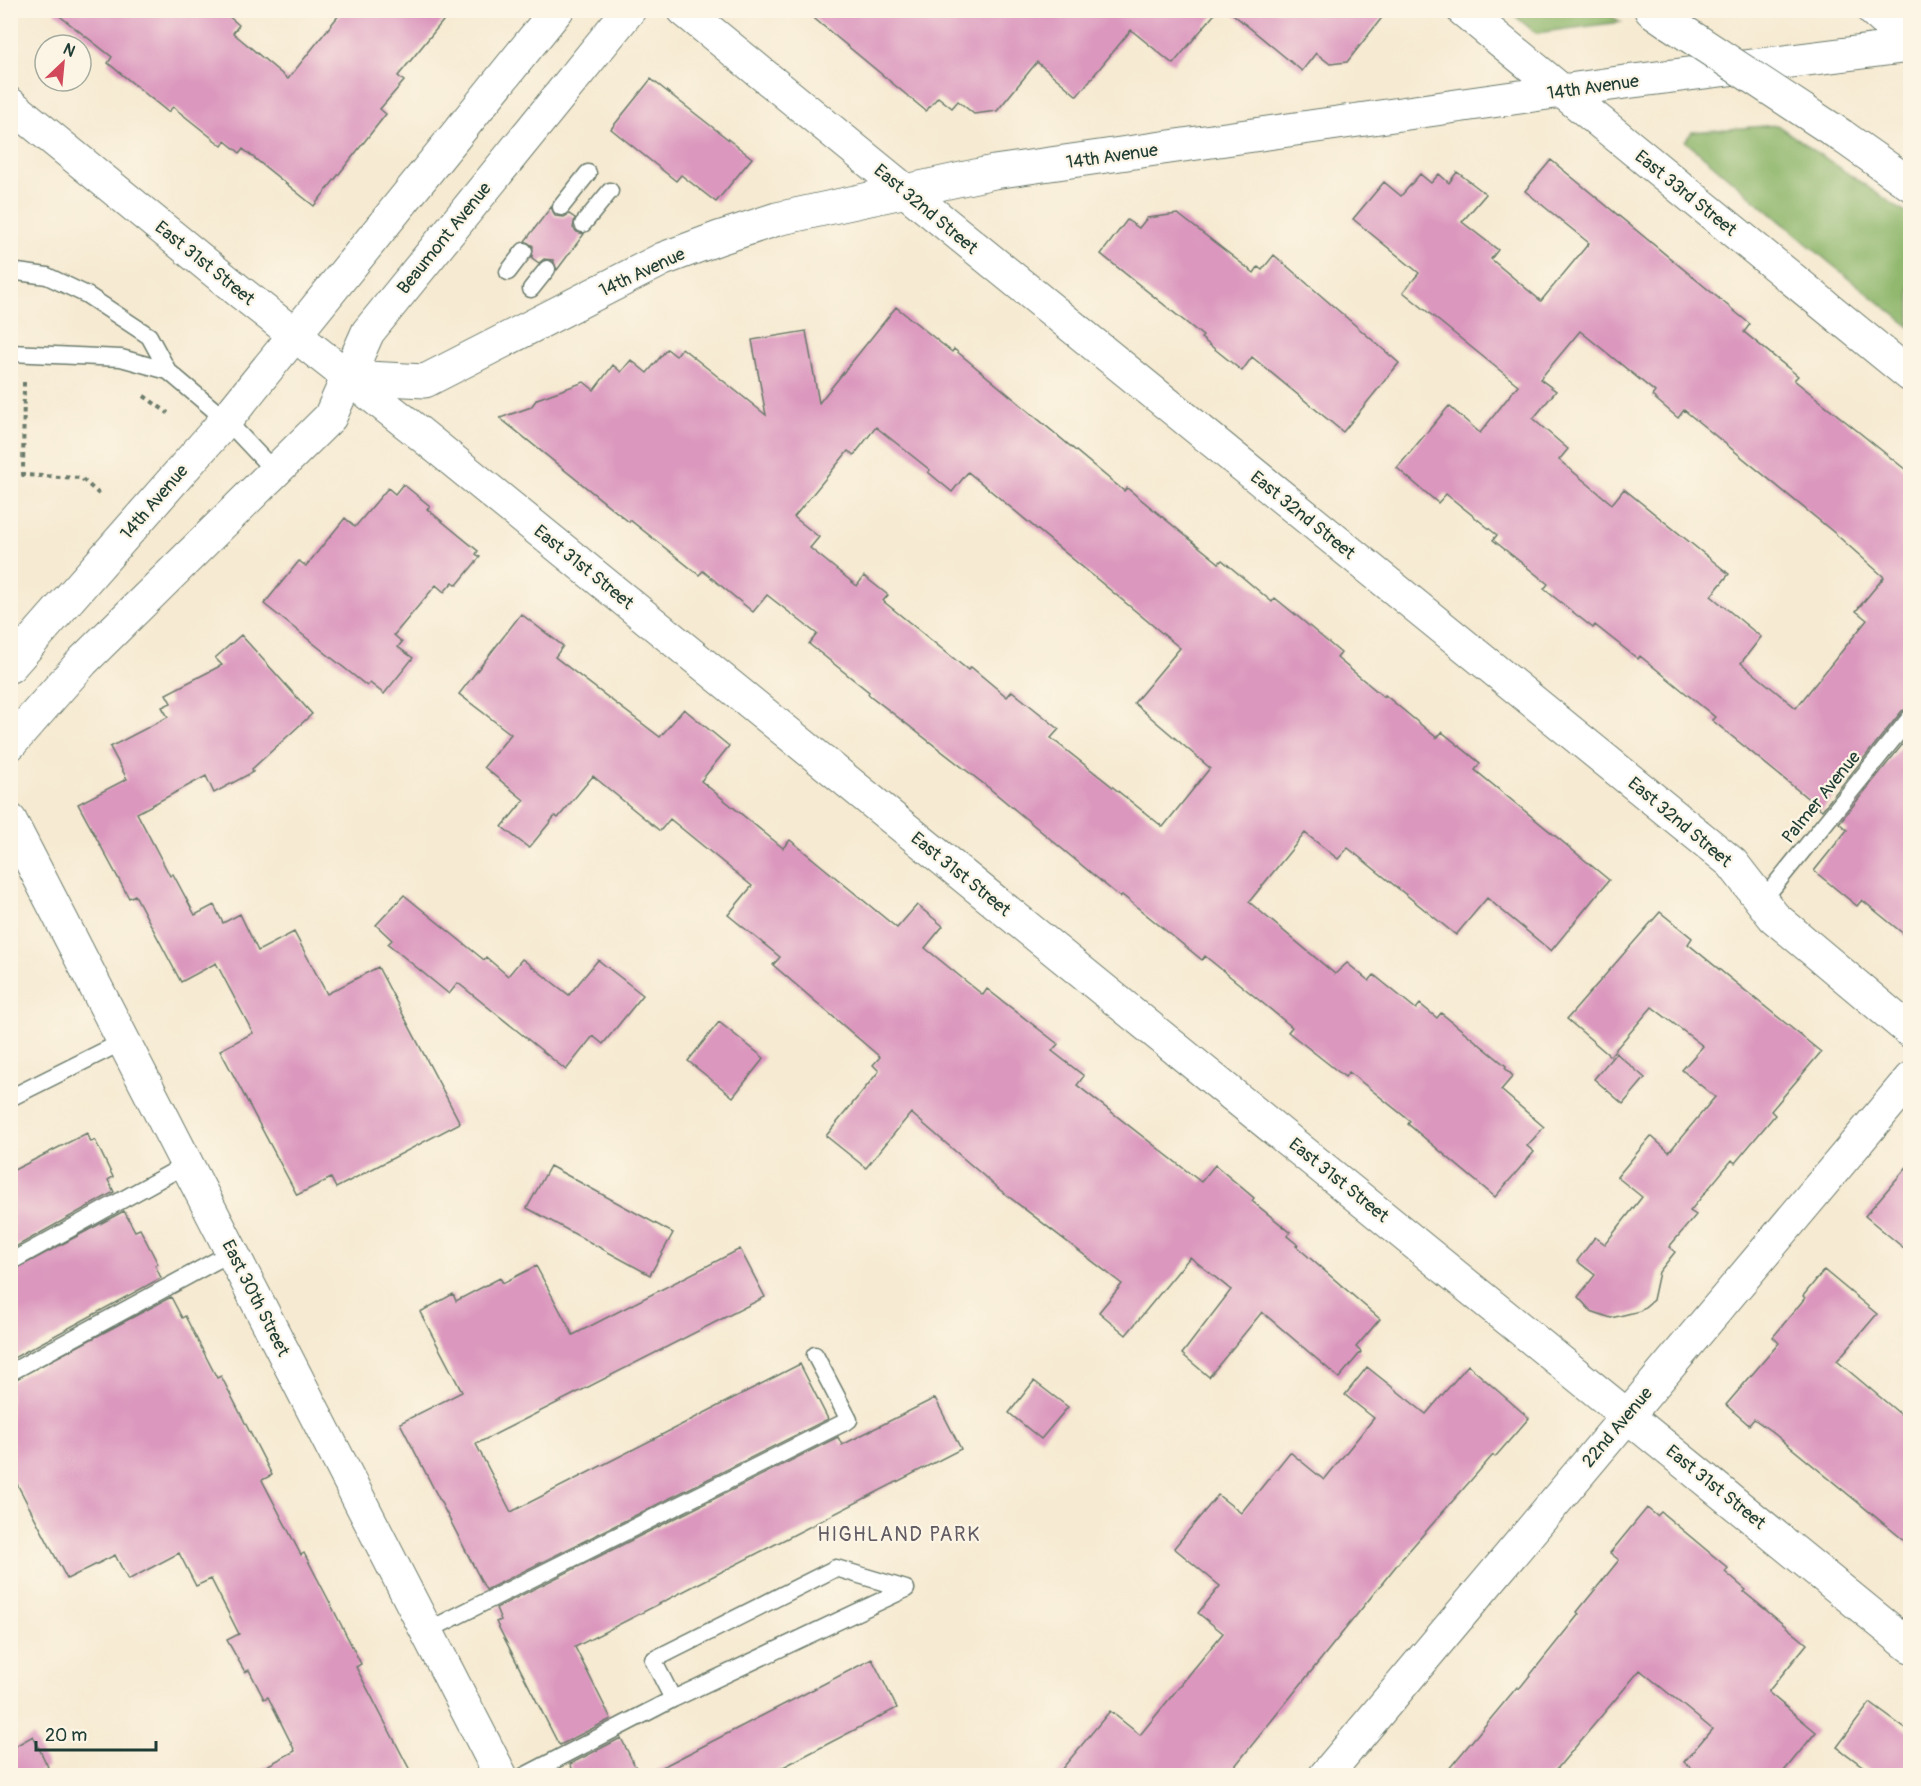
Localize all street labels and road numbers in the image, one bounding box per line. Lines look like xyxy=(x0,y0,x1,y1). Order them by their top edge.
street label: 14th Avenue xyxy=(1546,70,1641,105)
street label: 14th Avenue xyxy=(1065,139,1160,174)
street label: East 33rd Street xyxy=(1630,145,1742,242)
street label: East 32nd Street xyxy=(869,159,983,260)
street label: Beaumont Avenue xyxy=(392,178,497,299)
street label: East 31st Street xyxy=(150,216,260,311)
street label: 14th Avenue xyxy=(595,242,689,302)
street label: 14th Avenue xyxy=(115,460,193,545)
street label: East 32nd Street xyxy=(1245,466,1361,565)
street label: East 31st Street xyxy=(529,520,639,615)
street label: Palmer Avenue xyxy=(1777,746,1866,848)
street label: East 32nd Street xyxy=(1623,772,1737,873)
street label: East 31st Street xyxy=(906,827,1016,922)
street label: East 31st Street xyxy=(1284,1133,1394,1228)
street label: East 30th Street xyxy=(216,1236,295,1361)
street label: 22nd Avenue xyxy=(1577,1382,1658,1472)
street label: East 31st Street xyxy=(1661,1440,1771,1535)

